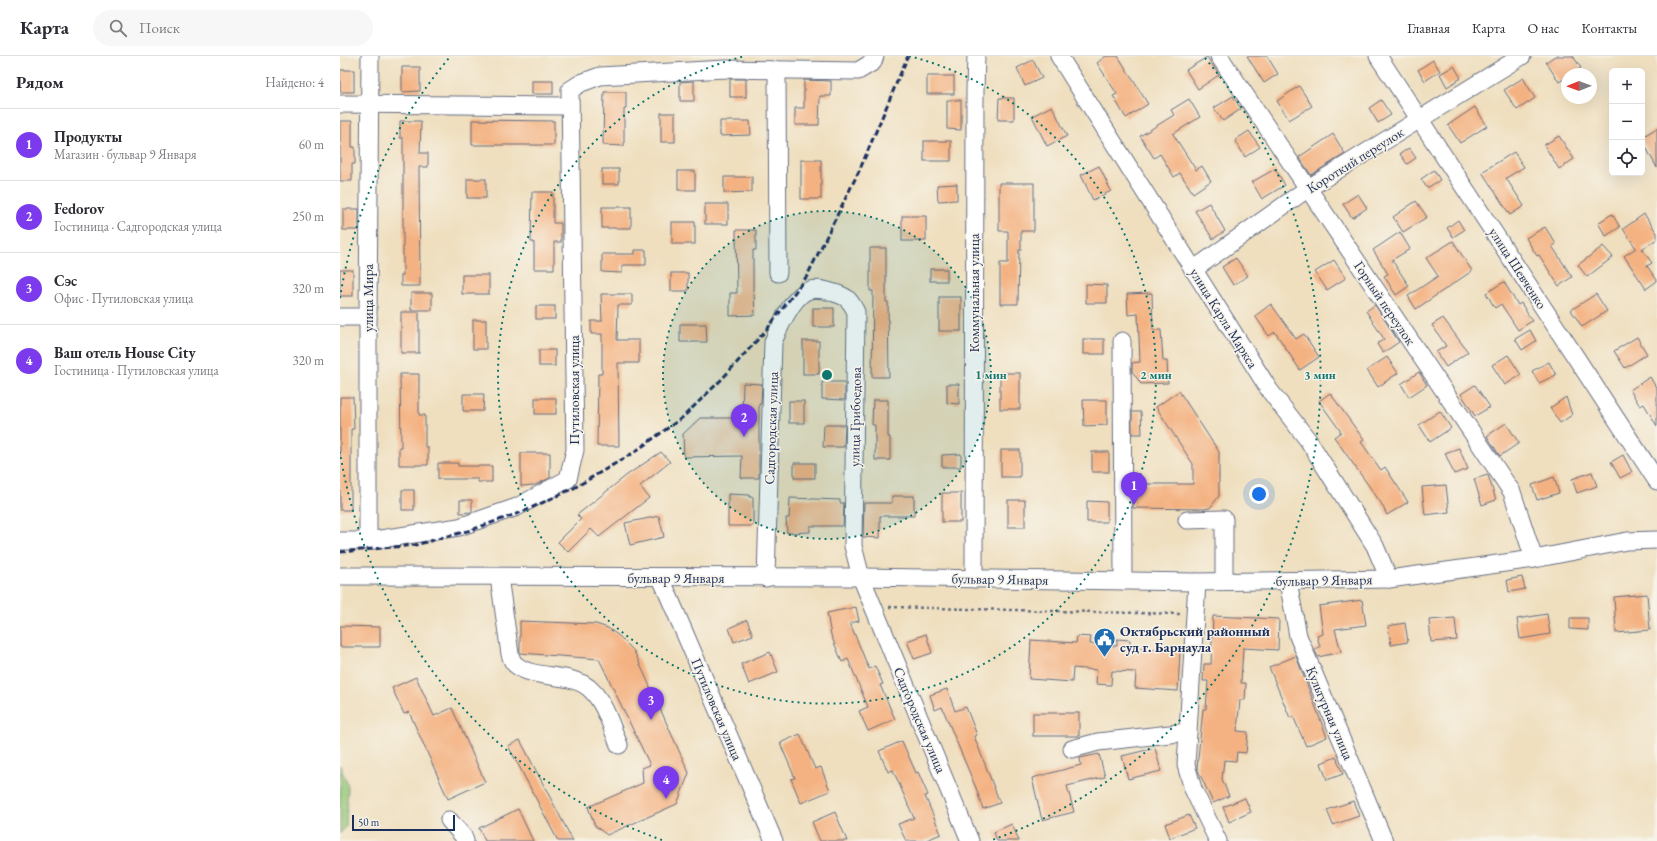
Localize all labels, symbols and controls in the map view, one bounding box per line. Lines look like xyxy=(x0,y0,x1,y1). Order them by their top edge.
search box xyxy=(93,10,373,46)
text: Карта xyxy=(20,15,69,40)
icon: search xyxy=(107,17,129,39)
text: Поиск xyxy=(139,18,180,37)
text: Главная xyxy=(1407,19,1450,37)
text: Карта xyxy=(1472,19,1505,37)
text: О нас xyxy=(1527,19,1559,37)
text: Контакты xyxy=(1581,19,1637,37)
north arrow xyxy=(1561,68,1597,104)
map controls xyxy=(1609,68,1645,176)
button: + xyxy=(1609,68,1645,104)
text: Рядом xyxy=(16,71,64,93)
text: Найдено: 4 xyxy=(265,74,324,91)
button: − xyxy=(1609,104,1645,140)
street label: Короткий переулок xyxy=(1303,123,1407,197)
text: Продукты xyxy=(54,127,122,146)
text: 1 xyxy=(26,136,32,153)
text: 60 m xyxy=(299,136,324,153)
button: locate xyxy=(1609,140,1645,176)
text: Магазин · бульвар 9 Января xyxy=(54,146,197,163)
text: Fedorov xyxy=(54,199,104,218)
text: 2 xyxy=(26,208,32,225)
text: 250 m xyxy=(293,208,324,225)
text: Гостиница · Садгородская улица xyxy=(54,218,222,235)
street label: улица Шевченко xyxy=(1485,224,1551,312)
street label: Коммунальная улица xyxy=(965,233,983,353)
street label: Горный переулок xyxy=(1350,258,1420,349)
street label: улица Мира xyxy=(359,264,377,332)
street label: улица Карла Маркса xyxy=(1186,264,1262,372)
text: Сэс xyxy=(54,271,77,290)
text: 3 xyxy=(26,280,32,297)
text: 320 m xyxy=(293,280,324,297)
text: Офис · Путиловская улица xyxy=(54,290,193,307)
street label: Путиловская улица xyxy=(565,335,583,445)
text: Ваш отель House City xyxy=(54,343,196,362)
text: 4 xyxy=(26,352,32,369)
text: 320 m xyxy=(293,352,324,369)
text: Гостиница · Путиловская улица xyxy=(54,362,219,379)
street label: улица Грибоедова xyxy=(845,367,865,467)
text: 1 мин xyxy=(975,367,1007,383)
text: 2 мин xyxy=(1140,367,1172,383)
text: 3 мин xyxy=(1304,367,1336,383)
centre of rings xyxy=(820,368,834,382)
street label: Садгородская улица xyxy=(760,371,782,485)
pin: 2 xyxy=(731,404,757,437)
pin: 1 xyxy=(1121,472,1147,505)
your location xyxy=(1249,484,1269,504)
street label: бульвар 9 Января xyxy=(628,569,724,587)
street label: бульвар 9 Января xyxy=(951,569,1049,589)
street label: бульвар 9 Января xyxy=(1275,570,1373,590)
place label: Октябрьский районный суд г. Барнаула xyxy=(1120,622,1270,656)
public building icon: Октябрьский районный суд г. Барнаула xyxy=(1092,626,1118,659)
street label: Путиловская улица xyxy=(687,655,747,763)
street label: Культурная улица xyxy=(1302,663,1358,763)
street label: Садгородская улица xyxy=(890,664,951,776)
pin: 3 xyxy=(638,687,664,720)
pin: 4 xyxy=(653,766,679,799)
scale bar xyxy=(352,813,455,832)
text: 50 m xyxy=(358,815,379,829)

